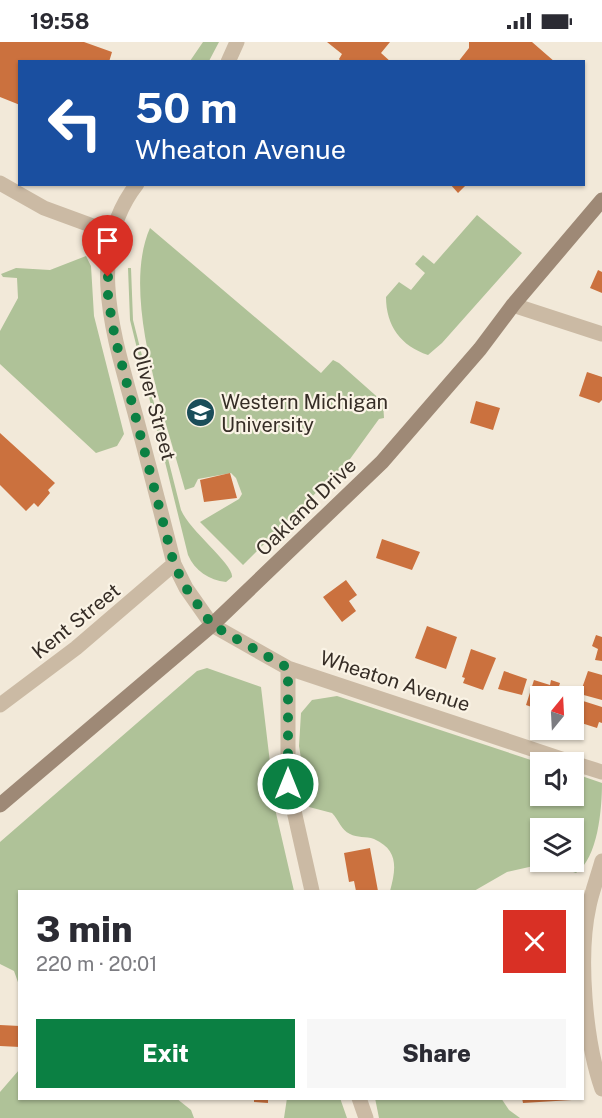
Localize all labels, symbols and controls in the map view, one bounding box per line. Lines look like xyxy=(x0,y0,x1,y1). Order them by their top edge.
text: 19:58 xyxy=(30,8,89,34)
text: 50 m xyxy=(135,83,238,132)
icon: left xyxy=(36,84,114,162)
text: Wheaton Avenue xyxy=(135,133,346,165)
pin xyxy=(82,215,133,277)
icon: arrive xyxy=(91,224,124,257)
street label: Oliver Street xyxy=(127,343,181,463)
place label: Western Michigan University xyxy=(221,390,388,437)
school or university icon: Western Michigan University xyxy=(184,397,216,429)
street label: Oakland Drive xyxy=(251,453,361,561)
street label: Kent Street xyxy=(27,578,125,664)
street label: Wheaton Avenue xyxy=(317,645,473,717)
north arrow xyxy=(530,686,584,740)
map controls xyxy=(530,686,584,872)
position arrow xyxy=(256,752,320,816)
button: sound xyxy=(530,752,584,806)
button: layers xyxy=(530,818,584,872)
text: 3 min xyxy=(36,908,133,950)
button: close xyxy=(503,910,566,973)
text: 220 m · 20:01 xyxy=(36,952,157,976)
button: Exit xyxy=(36,1019,295,1088)
button: Share xyxy=(307,1019,566,1088)

